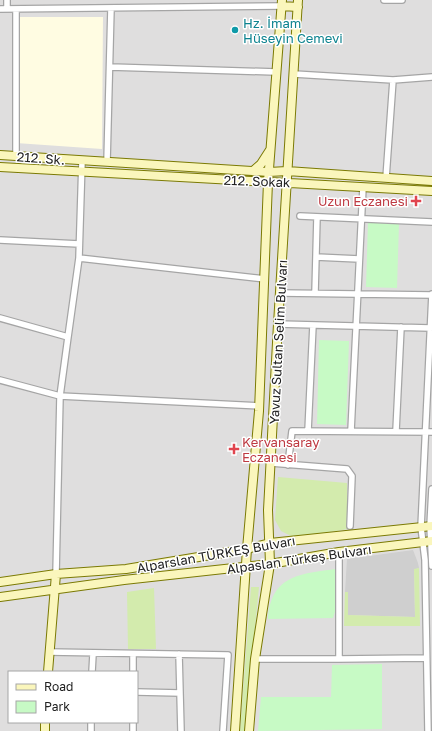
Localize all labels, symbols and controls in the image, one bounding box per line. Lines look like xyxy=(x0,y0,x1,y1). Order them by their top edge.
place label: Hz. İmam Hüseyin Cemevi xyxy=(243,15,343,46)
marker: Hz. İmam Hüseyin Cemevi xyxy=(230,25,240,35)
street label: 212. Sk. xyxy=(16,148,66,168)
street label: 212. Sokak xyxy=(223,172,291,190)
place label: Uzun Eczanesi xyxy=(318,193,408,209)
marker: Uzun Eczanesi xyxy=(411,196,421,206)
street label: Yavuz Sultan Selim Bulvarı xyxy=(266,259,290,425)
place label: Kervansaray Eczanesi xyxy=(242,434,320,465)
marker: Kervansaray Eczanesi xyxy=(229,444,239,454)
street label: Alparslan TÜRKEŞ Bulvarı xyxy=(135,532,297,576)
street label: Alpaslan Türkeş Bulvarı xyxy=(226,541,372,577)
legend xyxy=(8,671,138,723)
text: Road xyxy=(44,679,73,694)
text: Park xyxy=(44,699,70,714)

